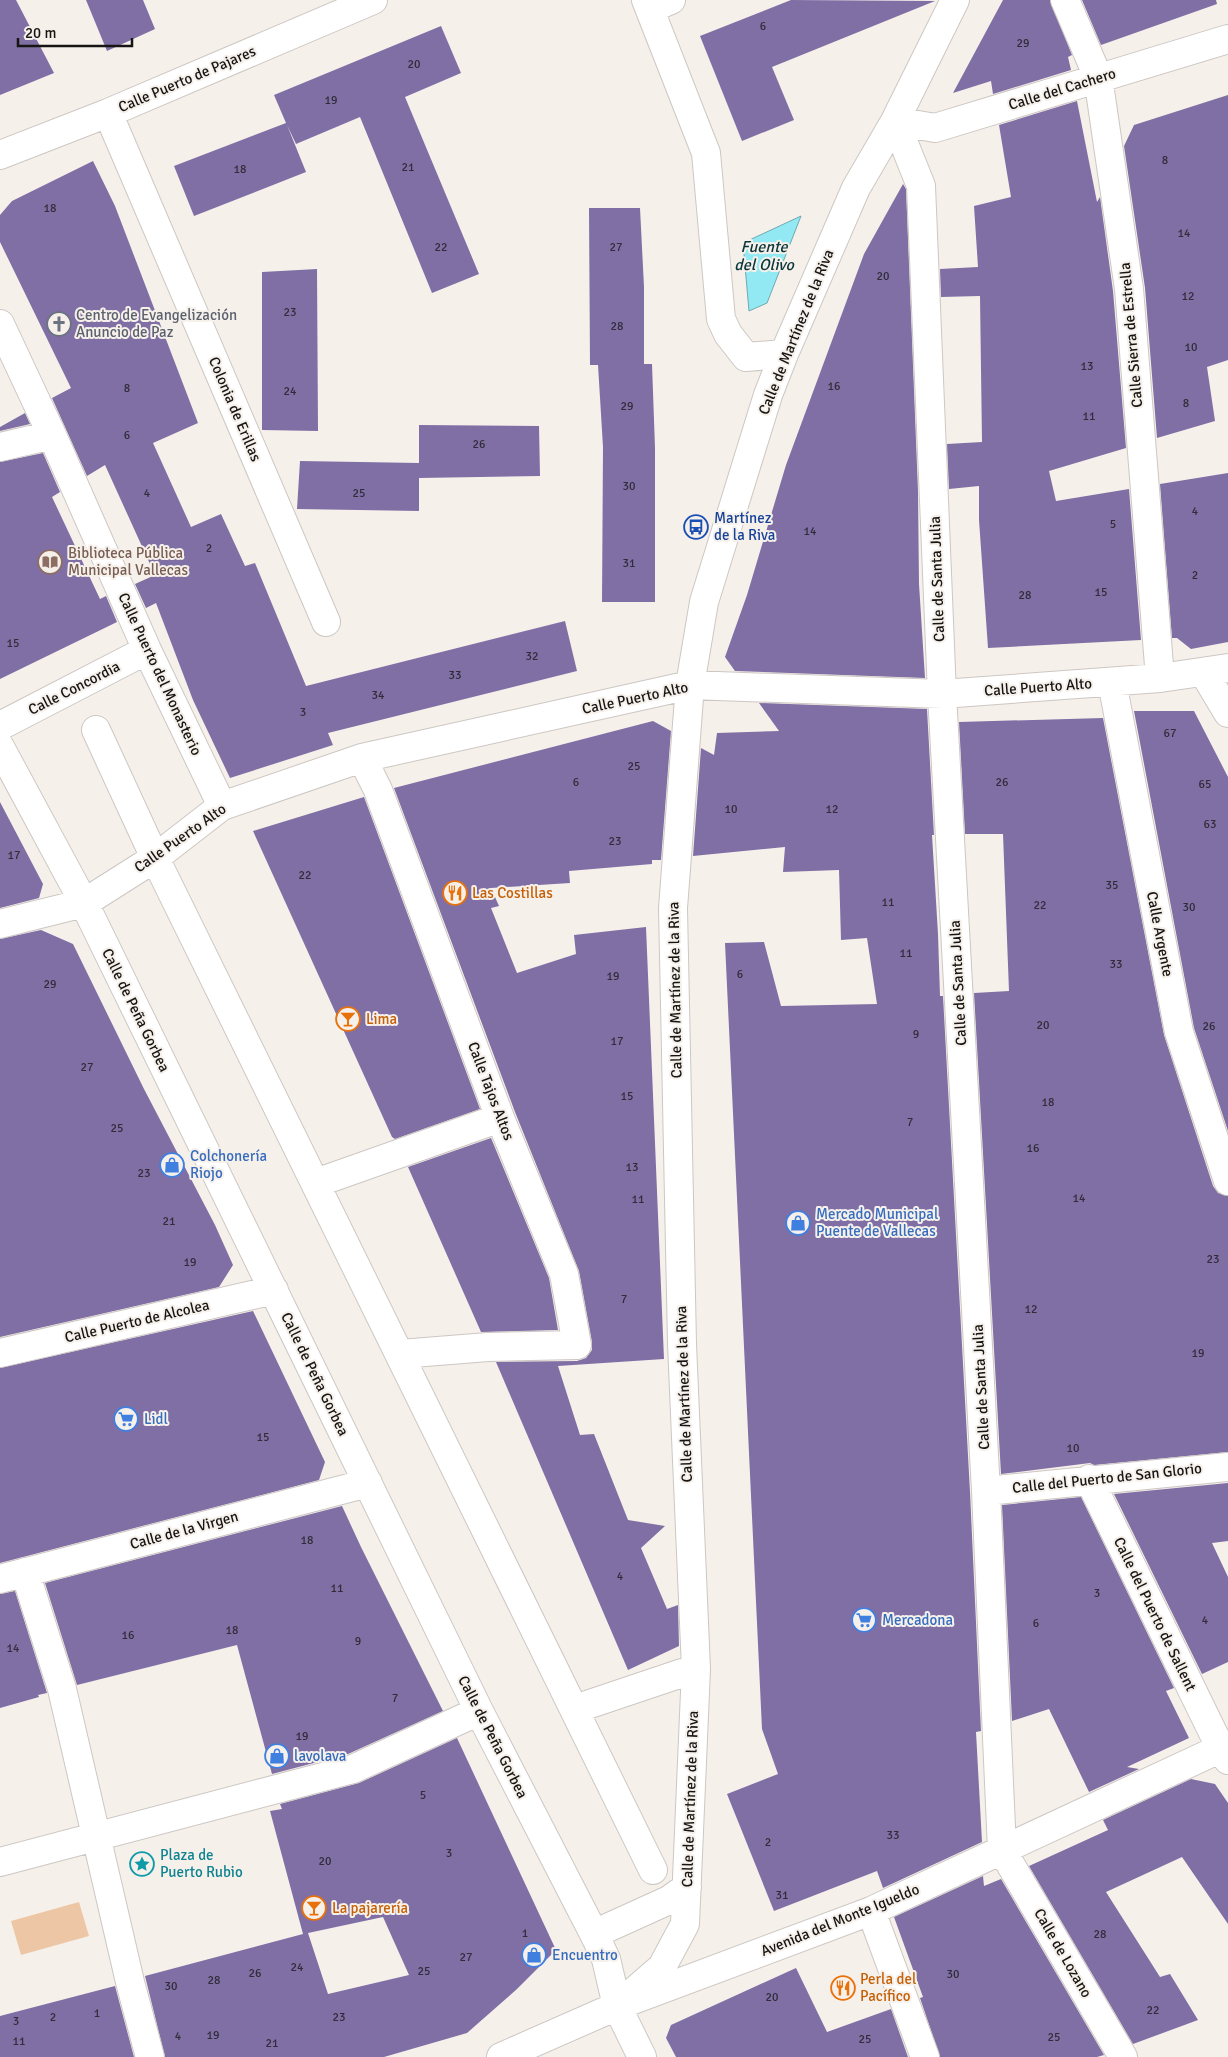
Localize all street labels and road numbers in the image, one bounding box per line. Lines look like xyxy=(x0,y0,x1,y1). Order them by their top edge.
street label: Calle Puerto de Pajares xyxy=(116,42,259,116)
street label: Calle del Cachero xyxy=(1006,64,1118,114)
street label: Calle de Martínez de la Riva xyxy=(755,247,837,417)
street label: Calle Sierra de Estrella xyxy=(1116,262,1146,408)
street label: Colonia de Erillas xyxy=(205,354,265,464)
street label: Calle de Santa Julia xyxy=(926,516,948,642)
street label: Calle Puerto del Monasterio xyxy=(114,590,206,758)
street label: Calle Concordia xyxy=(25,657,123,719)
street label: Calle Puerto Alto xyxy=(984,674,1093,700)
street label: Calle Puerto Alto xyxy=(580,678,690,718)
street label: Calle Puerto Alto xyxy=(131,800,230,876)
street label: Calle Argente xyxy=(1143,890,1177,978)
street label: Calle de Martínez de la Riva xyxy=(664,901,686,1079)
street label: Calle de Santa Julia xyxy=(946,920,970,1046)
street label: Calle de Peña Gorbea xyxy=(98,945,174,1075)
street label: Calle Tajos Altos xyxy=(464,1039,518,1143)
street label: Calle Puerto de Alcolea xyxy=(63,1296,211,1346)
street label: Calle de Martínez de la Riva xyxy=(672,1305,696,1483)
street label: Calle de Peña Gorbea xyxy=(277,1309,353,1439)
street label: Calle de Santa Julia xyxy=(969,1324,993,1450)
street label: Calle del Puerto de San Glorio xyxy=(1011,1459,1203,1497)
street label: Calle de la Virgen xyxy=(128,1507,240,1553)
street label: Calle del Puerto de Sallent xyxy=(1110,1534,1200,1694)
street label: Calle de Peña Gorbea xyxy=(454,1673,532,1801)
street label: Calle de Martínez de la Riva xyxy=(678,1710,702,1888)
street label: Avenida del Monte Igueldo xyxy=(758,1880,922,1960)
street label: Calle de Lozano xyxy=(1030,1905,1096,2001)

